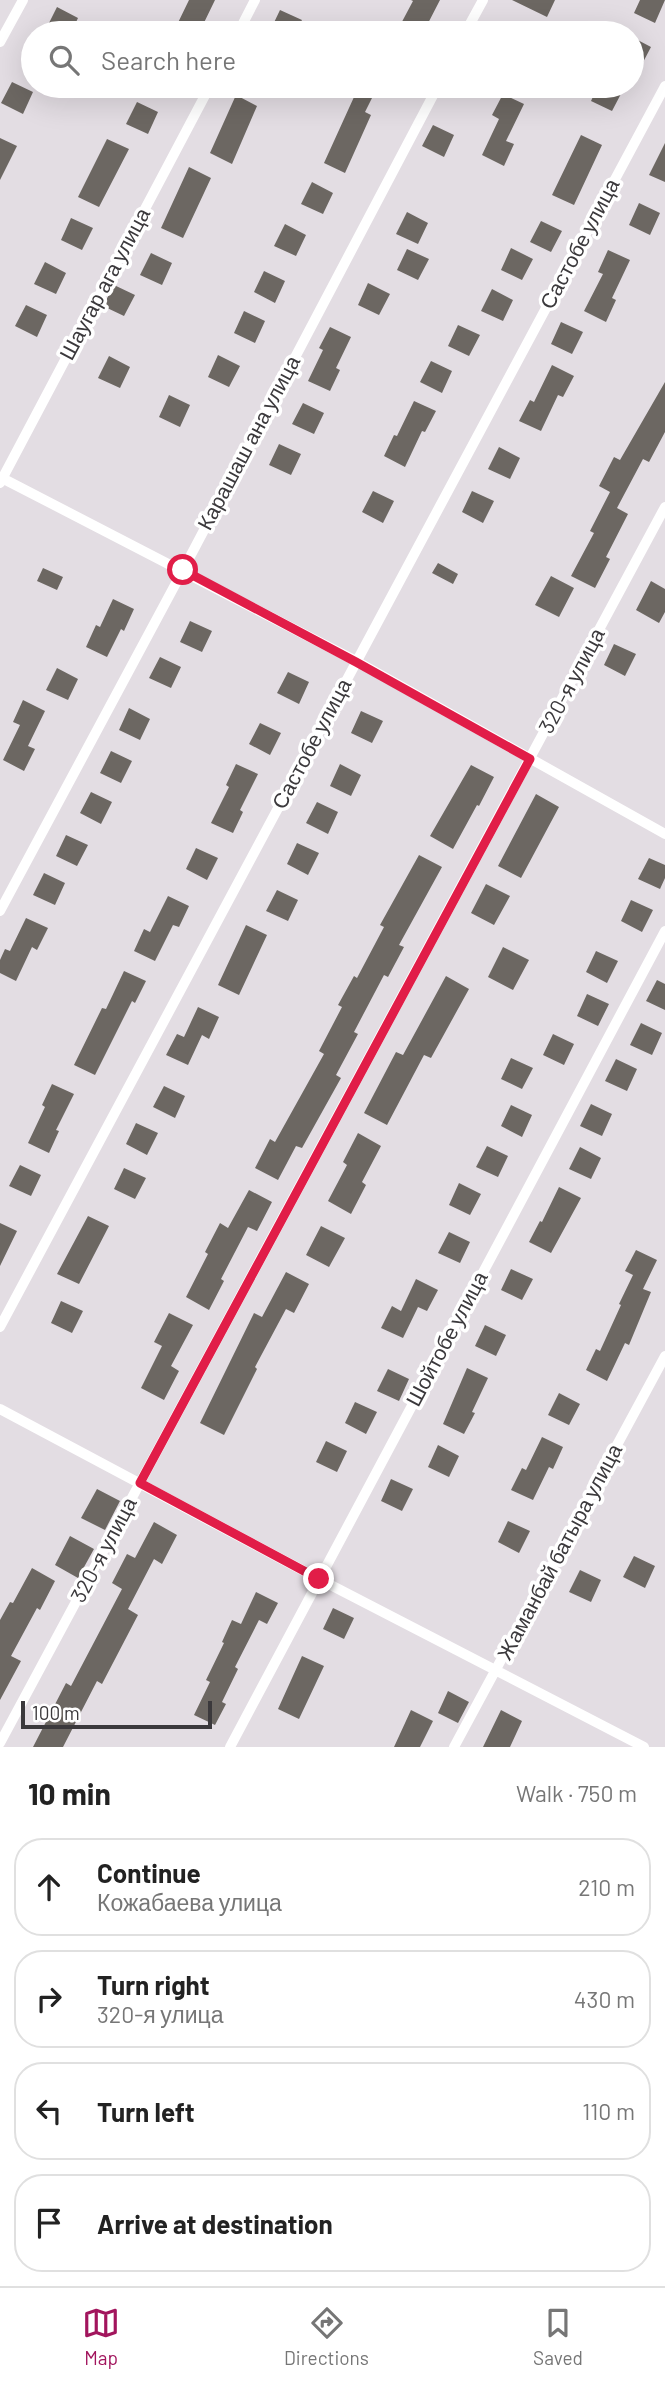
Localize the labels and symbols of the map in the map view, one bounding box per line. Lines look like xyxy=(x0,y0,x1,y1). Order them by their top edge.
street label: Састобе улица xyxy=(534,174,624,313)
street label: Шаугар ага улица xyxy=(53,203,154,364)
street label: Карашаш ана улица xyxy=(191,351,304,534)
route start xyxy=(167,554,198,585)
street label: 320-я улица xyxy=(533,623,609,737)
street label: Састобе улица xyxy=(266,674,356,813)
street label: Шойтобе улица xyxy=(400,1266,492,1410)
street label: Жаманбай батыра улица xyxy=(491,1439,626,1664)
street label: 320-я улица xyxy=(65,1492,141,1606)
route end xyxy=(303,1563,334,1594)
scale bar xyxy=(21,1698,212,1730)

